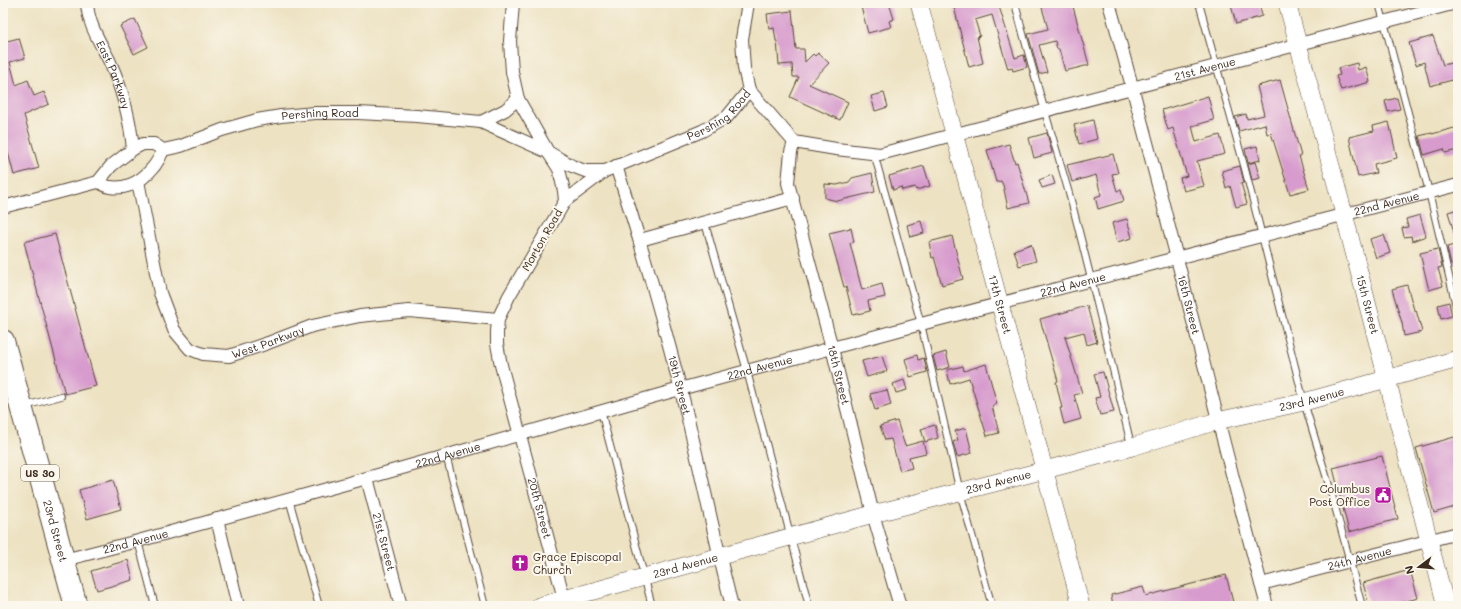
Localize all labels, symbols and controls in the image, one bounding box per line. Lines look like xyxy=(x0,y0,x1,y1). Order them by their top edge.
street label: East Parkway xyxy=(93,38,134,111)
street label: 21st Avenue xyxy=(1173,53,1237,84)
street label: Pershing Road xyxy=(684,86,753,143)
street label: Pershing Road xyxy=(281,105,359,123)
street label: 22nd Avenue xyxy=(1352,187,1421,219)
street label: Morton Road xyxy=(518,206,565,273)
street label: 22nd Avenue xyxy=(1039,268,1107,300)
street label: 17th Street xyxy=(985,273,1016,336)
street label: 16th Street xyxy=(1174,273,1204,336)
street label: 15th Street xyxy=(1353,273,1383,336)
street label: West Parkway xyxy=(230,322,307,362)
street label: 18th Street xyxy=(824,343,854,406)
street label: 22nd Avenue xyxy=(725,351,794,383)
street label: 19th Street xyxy=(665,353,695,416)
street label: 23rd Avenue xyxy=(1278,383,1346,414)
street label: 22nd Avenue xyxy=(413,438,482,471)
road number: US 30 xyxy=(21,465,59,481)
street label: 23rd Avenue xyxy=(964,466,1033,497)
street label: 20th Street xyxy=(525,476,556,540)
place label: Columbus Post Office xyxy=(1309,481,1370,509)
public building icon: Columbus Post Office xyxy=(1373,485,1393,505)
street label: 23rd Street xyxy=(40,498,72,564)
street label: 21st Street xyxy=(369,511,399,573)
street label: 22nd Avenue xyxy=(101,525,170,557)
street label: 24th Avenue xyxy=(1326,542,1393,573)
north arrow xyxy=(1399,547,1439,587)
place label: Grace Episcopal Church xyxy=(533,549,622,577)
street label: 23rd Avenue xyxy=(651,549,720,581)
church icon: Grace Episcopal Church xyxy=(510,553,530,573)
text: N xyxy=(1401,564,1417,576)

